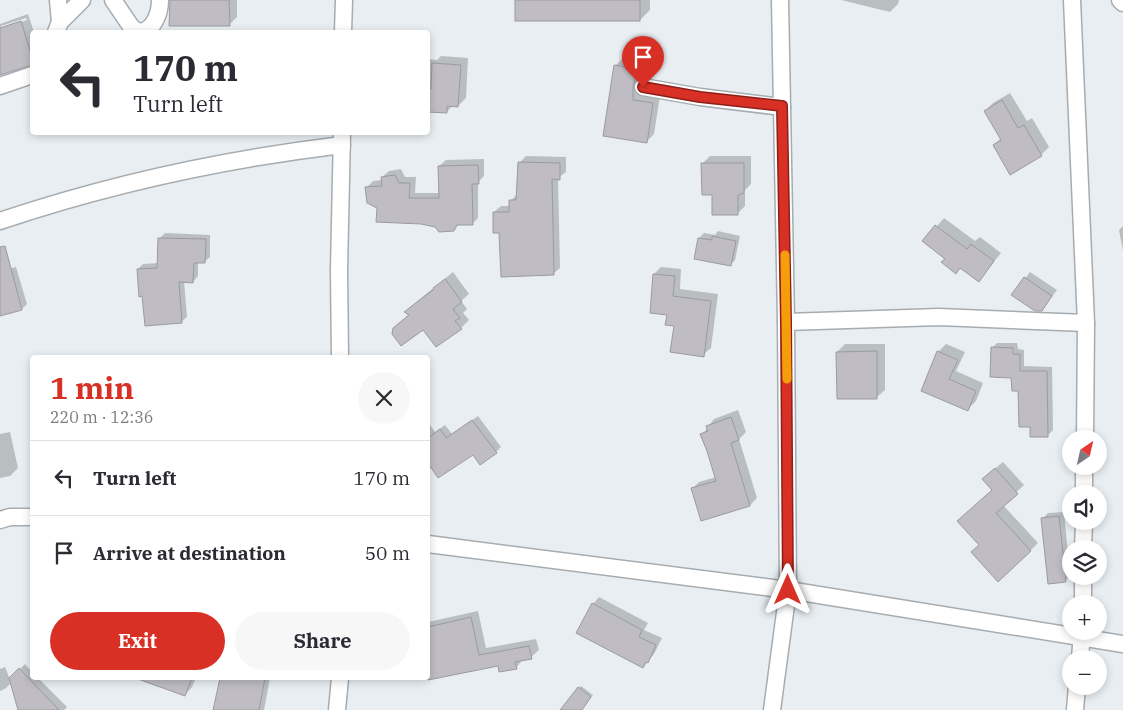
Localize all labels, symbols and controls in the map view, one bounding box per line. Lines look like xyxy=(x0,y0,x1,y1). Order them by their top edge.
pin xyxy=(622,36,664,87)
icon: arrive xyxy=(629,43,657,71)
text: 170 m xyxy=(133,45,238,91)
icon: left xyxy=(50,50,115,115)
text: Turn left xyxy=(133,89,223,118)
text: 1 min xyxy=(50,368,134,407)
button: close xyxy=(358,372,410,424)
text: 220 m · 12:36 xyxy=(50,407,153,427)
north arrow xyxy=(1062,430,1108,475)
map controls xyxy=(1062,430,1107,695)
icon: left xyxy=(50,464,78,492)
text: Turn left xyxy=(93,466,176,490)
text: 170 m xyxy=(353,466,410,490)
button: sound xyxy=(1062,485,1107,530)
icon: arrive xyxy=(50,539,78,567)
button: layers xyxy=(1062,540,1107,585)
text: Arrive at destination xyxy=(93,541,286,565)
text: 50 m xyxy=(365,541,410,565)
position arrow xyxy=(761,563,813,615)
button: + xyxy=(1062,595,1107,640)
button: Exit xyxy=(50,612,225,670)
button: Share xyxy=(235,612,410,670)
button: − xyxy=(1062,650,1107,695)

